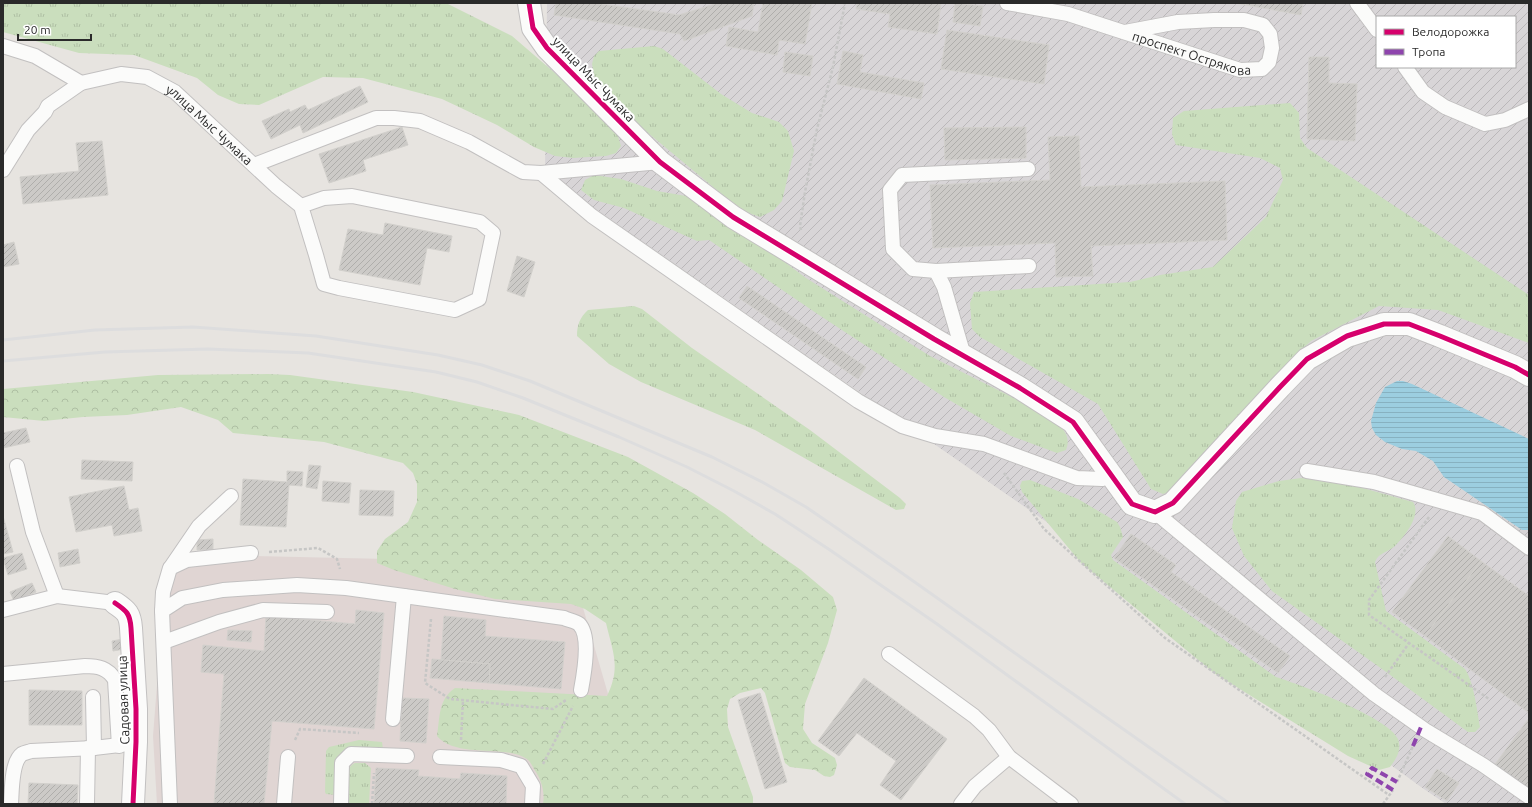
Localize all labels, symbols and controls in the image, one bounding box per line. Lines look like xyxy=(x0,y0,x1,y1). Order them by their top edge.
scale bar xyxy=(18,16,91,42)
legend xyxy=(1376,16,1516,68)
text: 20 m xyxy=(24,23,51,36)
text: Велодорожка xyxy=(1412,25,1489,38)
street label: проспект Острякова xyxy=(1131,28,1251,77)
street label: улица Мыс Чумака xyxy=(550,34,638,124)
text: Тропа xyxy=(1412,45,1445,58)
street label: улица Мыс Чумака xyxy=(164,82,255,168)
street label: Садовая улица xyxy=(114,655,132,745)

